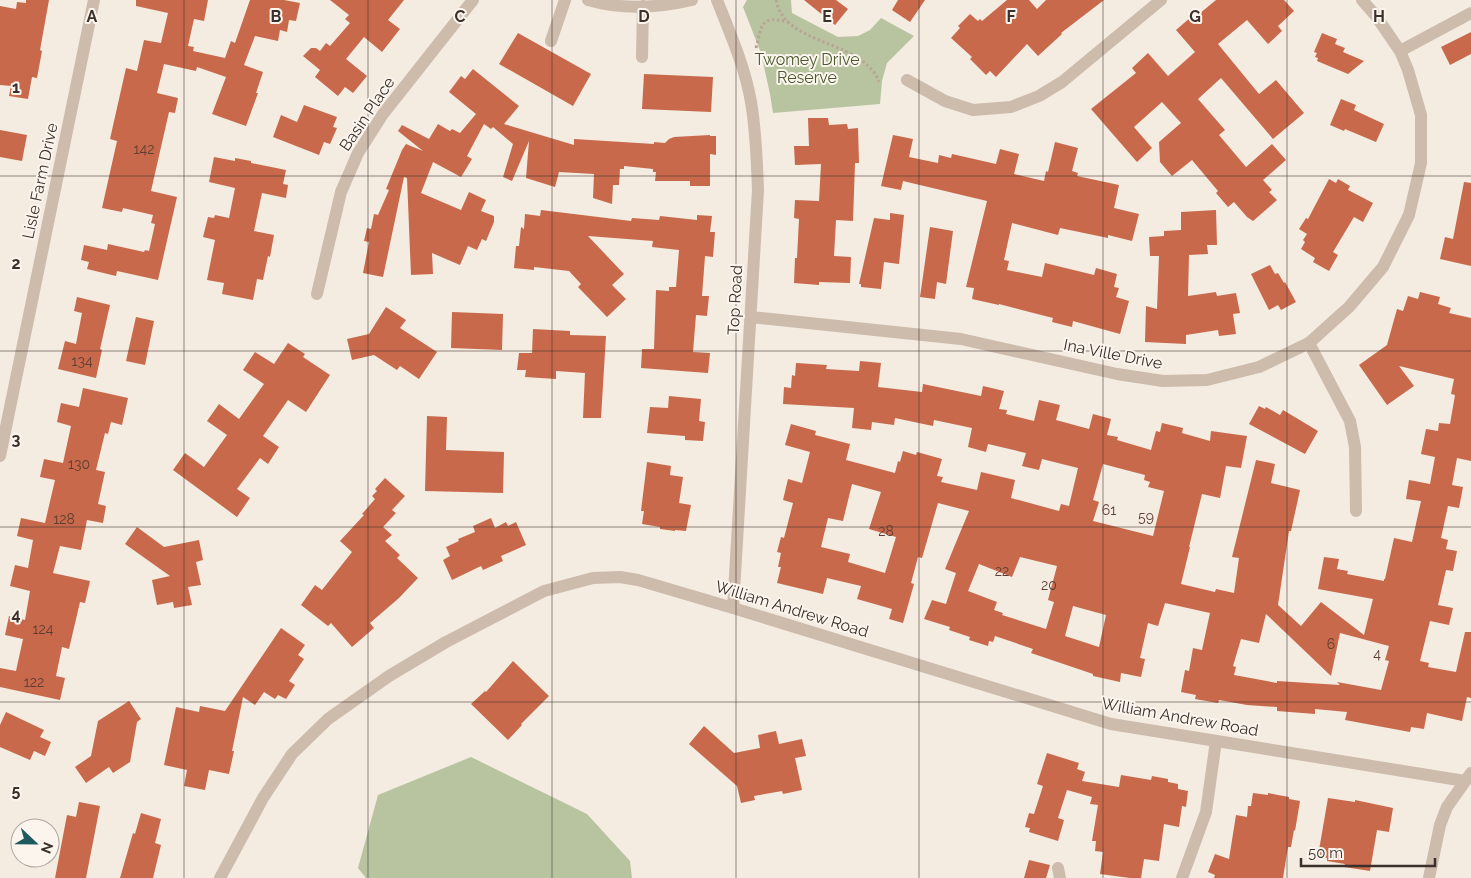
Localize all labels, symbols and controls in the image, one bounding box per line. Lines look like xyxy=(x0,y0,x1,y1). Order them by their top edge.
text: A xyxy=(87,7,98,26)
text: B xyxy=(271,7,282,26)
text: C xyxy=(455,7,466,26)
text: D xyxy=(638,7,650,26)
text: E xyxy=(822,7,832,26)
text: F xyxy=(1006,7,1016,26)
text: G xyxy=(1189,7,1201,26)
text: H xyxy=(1373,7,1385,26)
park label: Twomey Drive Reserve xyxy=(754,50,860,87)
street label: Basin Place xyxy=(335,73,399,155)
text: 1 xyxy=(12,78,20,97)
street label: Lisle Farm Drive xyxy=(18,121,62,241)
house number: 142 xyxy=(134,141,154,157)
text: 2 xyxy=(11,254,21,273)
street label: Top Road xyxy=(724,265,746,335)
street label: Ina Ville Drive xyxy=(1062,335,1164,373)
house number: 134 xyxy=(71,353,93,369)
text: 3 xyxy=(12,430,21,449)
house number: 130 xyxy=(68,456,90,472)
house number: 61 xyxy=(1102,502,1116,518)
house number: 59 xyxy=(1138,509,1154,525)
house number: 128 xyxy=(53,511,75,527)
house number: 28 xyxy=(878,523,894,539)
house number: 22 xyxy=(995,563,1009,579)
street label: William Andrew Road xyxy=(713,577,871,641)
house number: 20 xyxy=(1041,577,1057,593)
text: 4 xyxy=(11,605,21,624)
house number: 124 xyxy=(33,621,54,637)
house number: 6 xyxy=(1327,636,1335,652)
house number: 4 xyxy=(1373,646,1381,662)
house number: 122 xyxy=(24,674,44,690)
street label: William Andrew Road xyxy=(1100,694,1260,740)
text: 5 xyxy=(12,781,21,800)
north arrow xyxy=(10,818,60,868)
scale bar xyxy=(1301,836,1435,868)
text: N xyxy=(38,840,56,856)
text: 50 m xyxy=(1308,844,1343,862)

